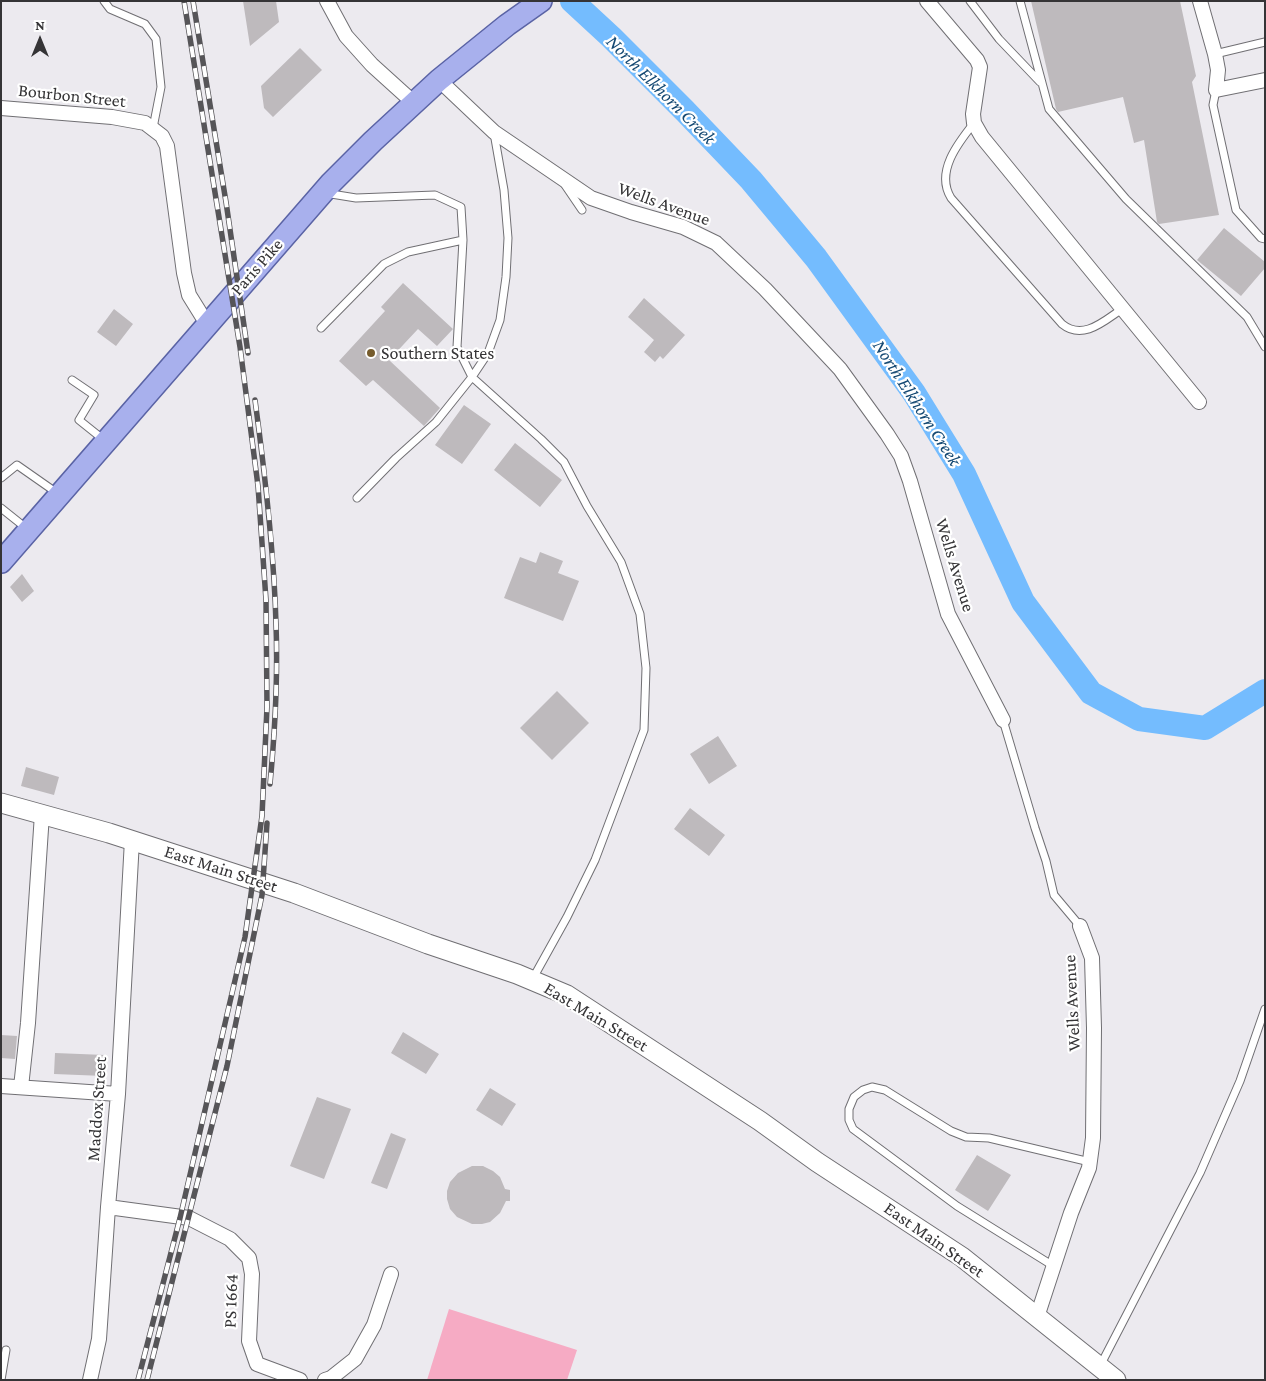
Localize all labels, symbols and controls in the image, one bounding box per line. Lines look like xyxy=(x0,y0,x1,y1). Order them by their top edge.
north arrow xyxy=(15,15,65,65)
text: N xyxy=(35,17,45,33)
water label: North Elkhorn Creek xyxy=(601,30,721,150)
street label: Bourbon Street xyxy=(17,80,127,112)
street label: Wells Avenue xyxy=(615,177,713,231)
street label: Paris Pike xyxy=(226,234,288,300)
water label: North Elkhorn Creek xyxy=(868,336,966,470)
place label: Southern States xyxy=(381,342,494,364)
marker: Southern States xyxy=(365,347,377,359)
street label: Wells Avenue xyxy=(931,516,979,614)
street label: East Main Street xyxy=(162,841,280,897)
street label: Wells Avenue xyxy=(1059,954,1085,1052)
street label: East Main Street xyxy=(540,977,652,1057)
street label: Maddox Street xyxy=(83,1056,111,1162)
street label: East Main Street xyxy=(880,1197,988,1283)
street label: PS 1664 xyxy=(219,1273,243,1329)

